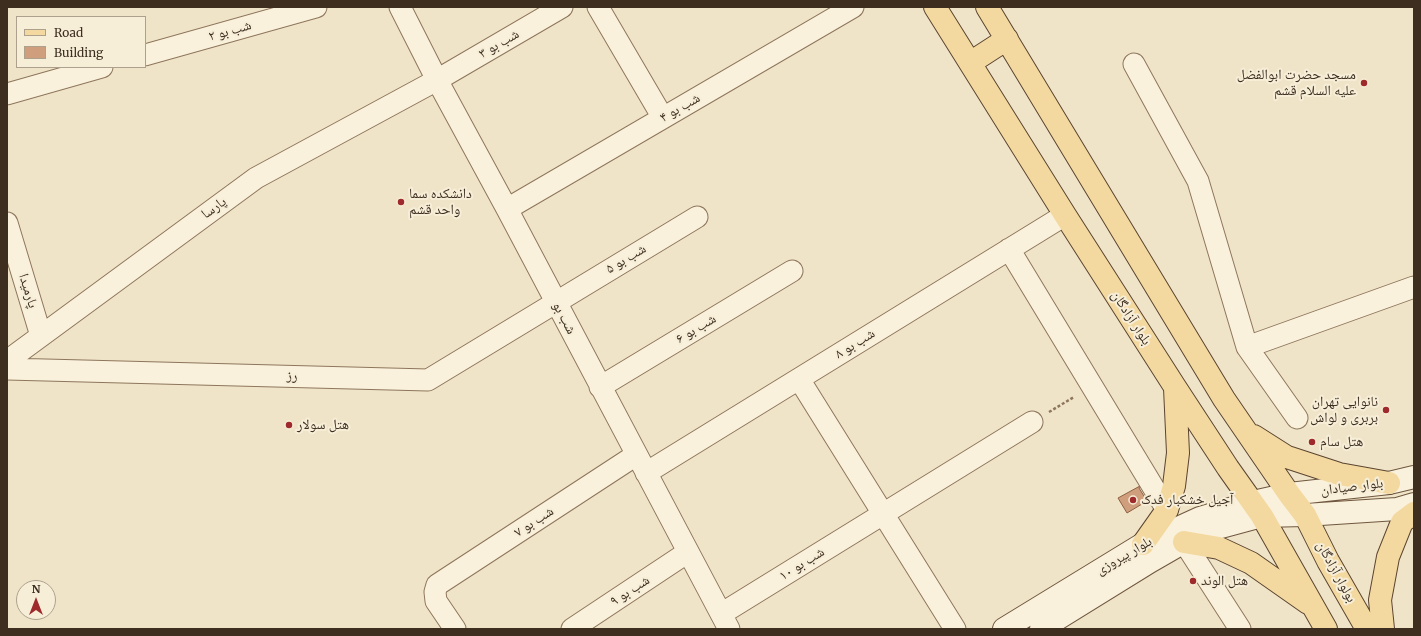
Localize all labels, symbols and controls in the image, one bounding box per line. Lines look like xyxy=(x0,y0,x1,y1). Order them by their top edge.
legend xyxy=(16,16,146,68)
street label: شب بو ۲ xyxy=(207,17,253,45)
text: Road xyxy=(54,25,83,40)
street label: شب بو ۳ xyxy=(476,26,522,62)
text: Building xyxy=(54,45,103,60)
place label: مسجد حضرت ابوالفضل علیه السلام قشم xyxy=(1237,67,1356,100)
marker: مسجد حضرت ابوالفضل علیه السلام قشم xyxy=(1359,78,1369,88)
street label: شب بو ۴ xyxy=(657,90,703,126)
place label: دانشکده سما واحد قشم xyxy=(409,186,472,218)
street label: پارسا xyxy=(198,193,230,223)
marker: دانشکده سما واحد قشم xyxy=(396,197,406,207)
street label: شب بو ۵ xyxy=(603,240,649,278)
street label: پارمیدا xyxy=(15,272,41,310)
street label: بلوار آزادگان xyxy=(1107,288,1155,348)
street label: شب بو xyxy=(549,299,579,337)
street label: شب بو ۶ xyxy=(673,310,719,348)
street label: شب بو ۸ xyxy=(832,325,878,363)
street label: رز xyxy=(286,368,298,384)
place label: نانوایی تهران بربری و لواش xyxy=(1310,394,1378,426)
marker: نانوایی تهران بربری و لواش xyxy=(1381,405,1391,415)
place label: هتل سولار xyxy=(297,417,349,433)
marker: هتل سولار xyxy=(284,420,294,430)
place label: هتل سام xyxy=(1320,434,1363,450)
marker: هتل سام xyxy=(1307,437,1317,447)
street label: بلوار صیادان xyxy=(1320,475,1384,499)
place label: آجیل خشکبار فدک xyxy=(1141,492,1233,508)
marker: آجیل خشکبار فدک xyxy=(1128,495,1138,505)
street label: شب بو ۷ xyxy=(511,503,557,541)
street label: بلوار پیروزی xyxy=(1093,533,1155,579)
street label: بولوار آزادگان xyxy=(1312,538,1360,606)
street label: شب بو ۱۰ xyxy=(776,544,828,584)
street label: شب بو ۹ xyxy=(607,572,653,610)
place label: هتل الوند xyxy=(1201,573,1248,589)
marker: هتل الوند xyxy=(1188,576,1198,586)
north arrow xyxy=(16,580,56,620)
text: N xyxy=(32,582,40,596)

